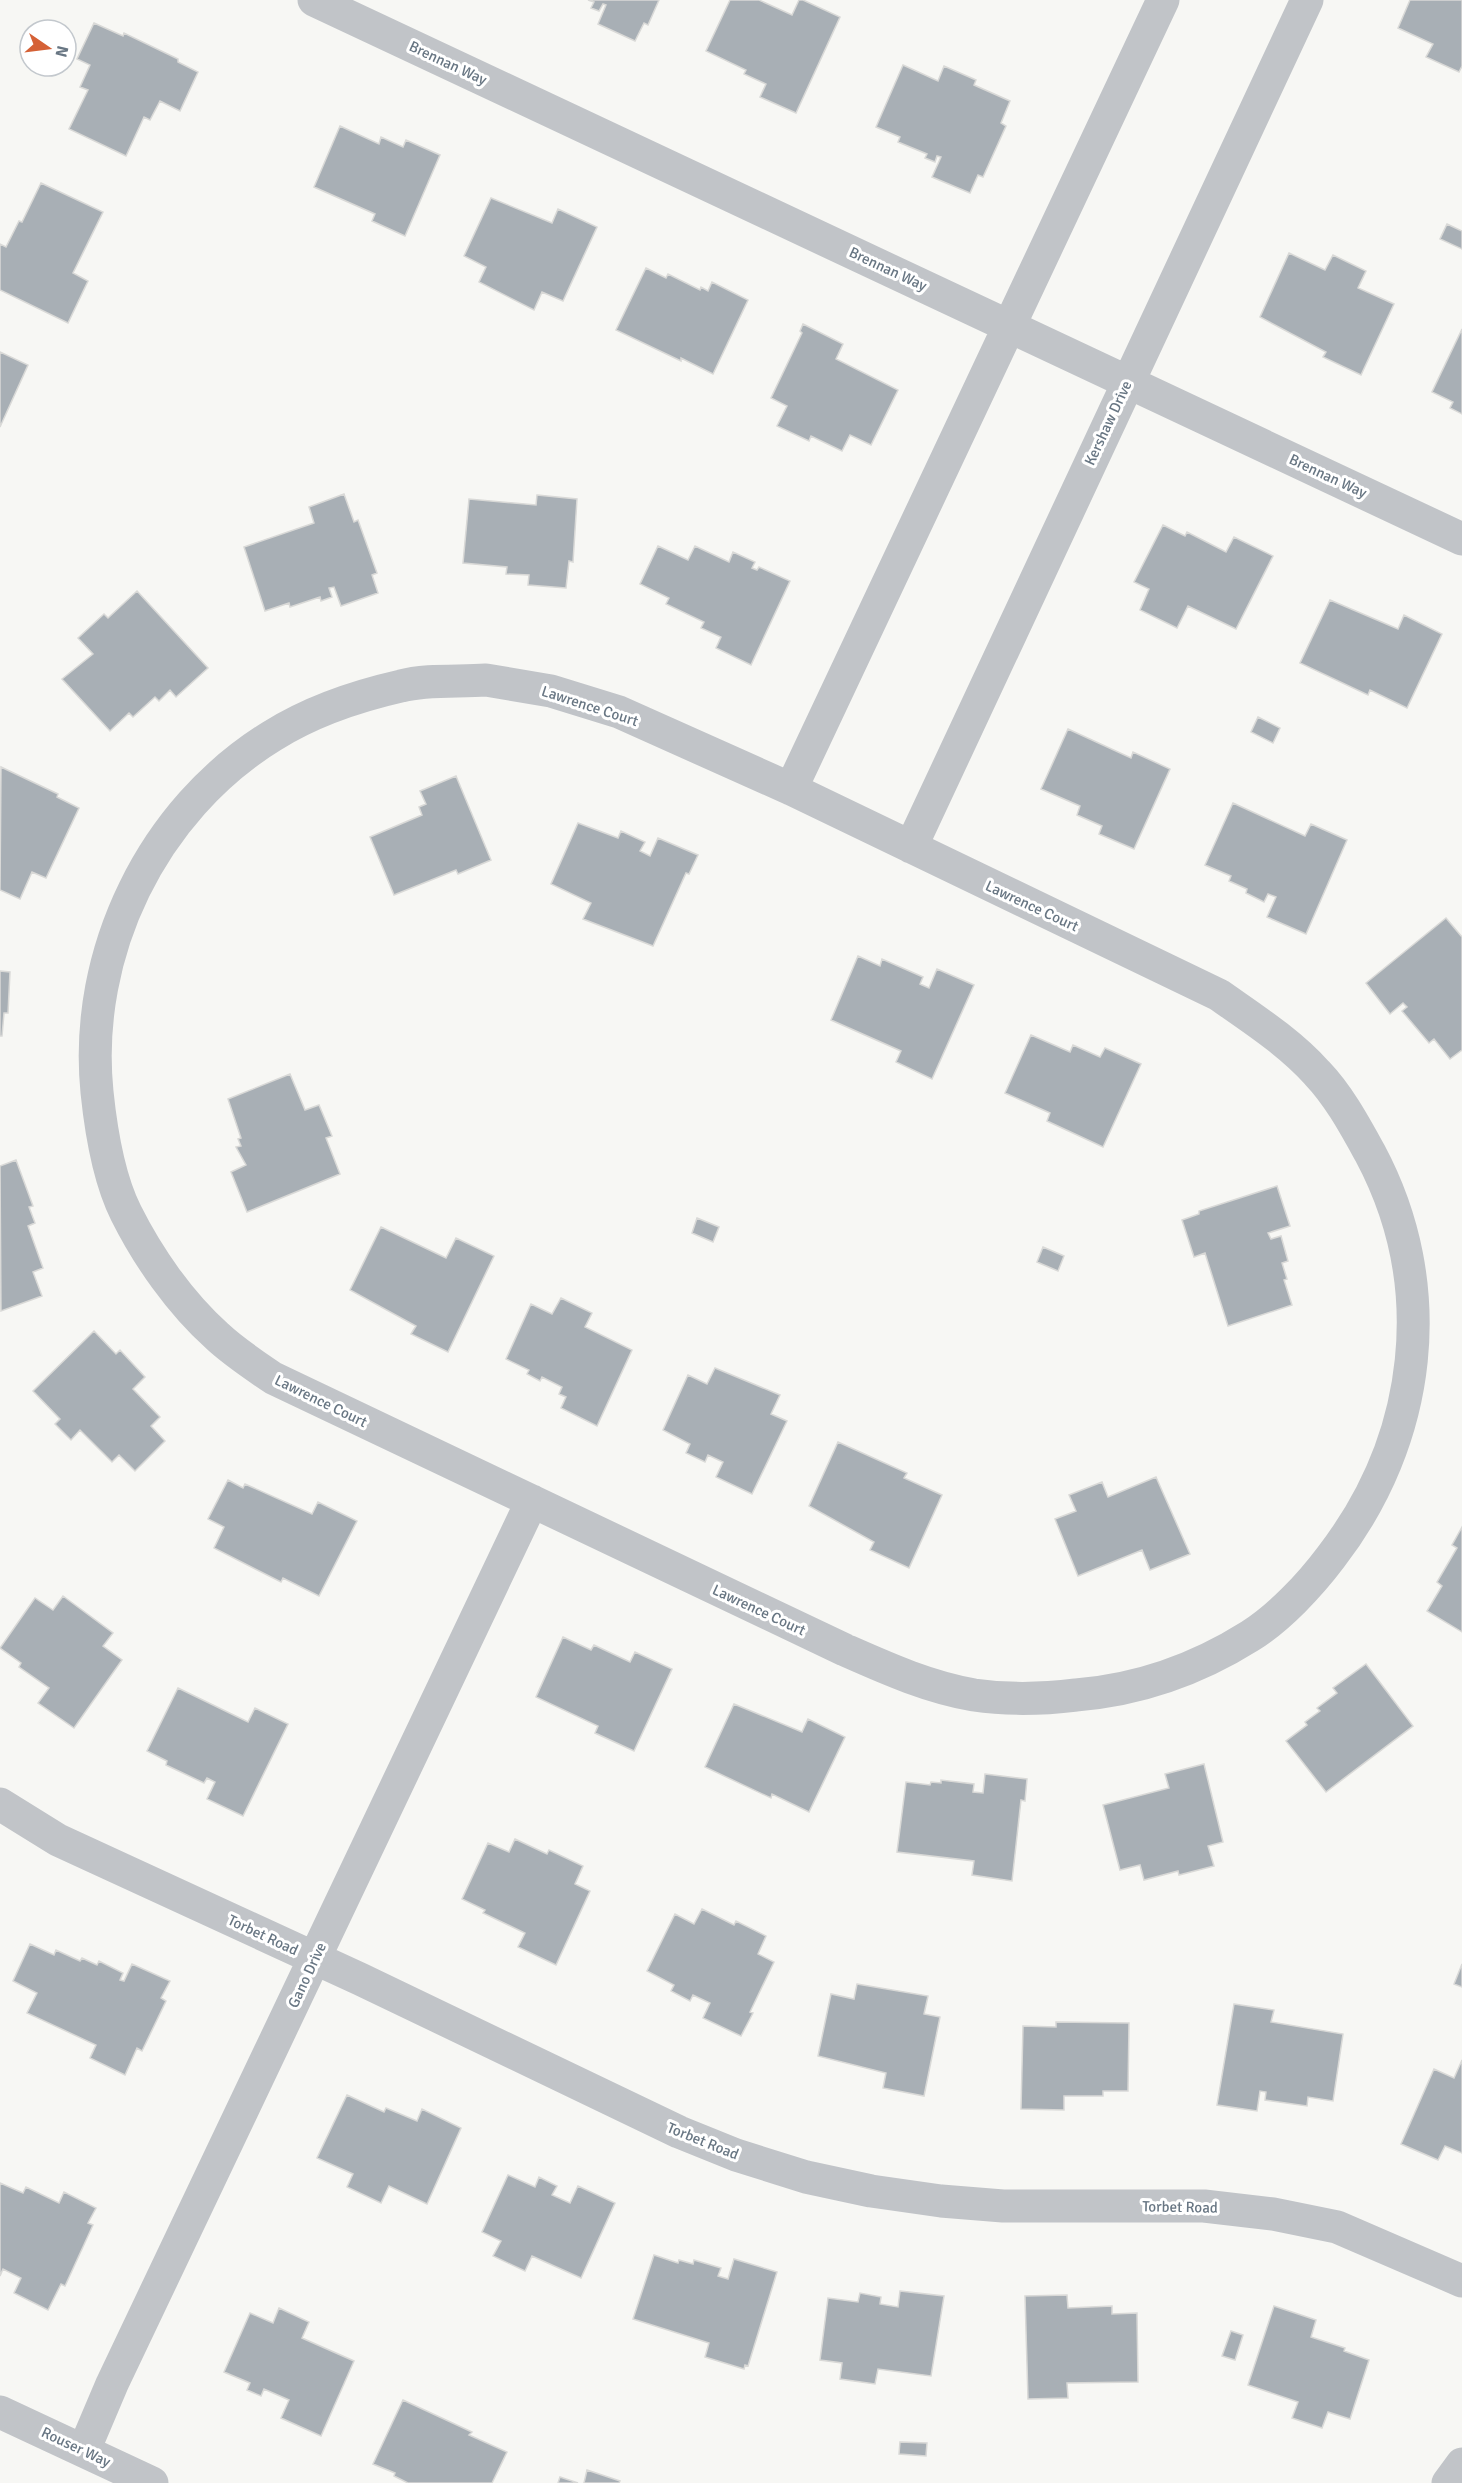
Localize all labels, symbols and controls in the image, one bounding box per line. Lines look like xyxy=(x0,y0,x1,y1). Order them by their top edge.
north arrow xyxy=(18,18,78,78)
street label: Brennan Way xyxy=(406,37,490,89)
text: N xyxy=(51,44,73,59)
street label: Brennan Way xyxy=(846,243,930,295)
street label: Kershaw Drive xyxy=(1080,378,1136,468)
street label: Brennan Way xyxy=(1286,450,1370,502)
street label: Lawrence Court xyxy=(539,682,641,730)
street label: Lawrence Court xyxy=(983,877,1081,935)
street label: Lawrence Court xyxy=(272,1371,370,1431)
street label: Lawrence Court xyxy=(710,1581,808,1639)
street label: Torbet Road xyxy=(225,1911,301,1959)
street label: Gano Drive xyxy=(284,1939,330,2011)
street label: Torbet Road xyxy=(665,2119,741,2164)
street label: Torbet Road xyxy=(1142,2197,1218,2217)
street label: Rouser Way xyxy=(39,2423,113,2471)

